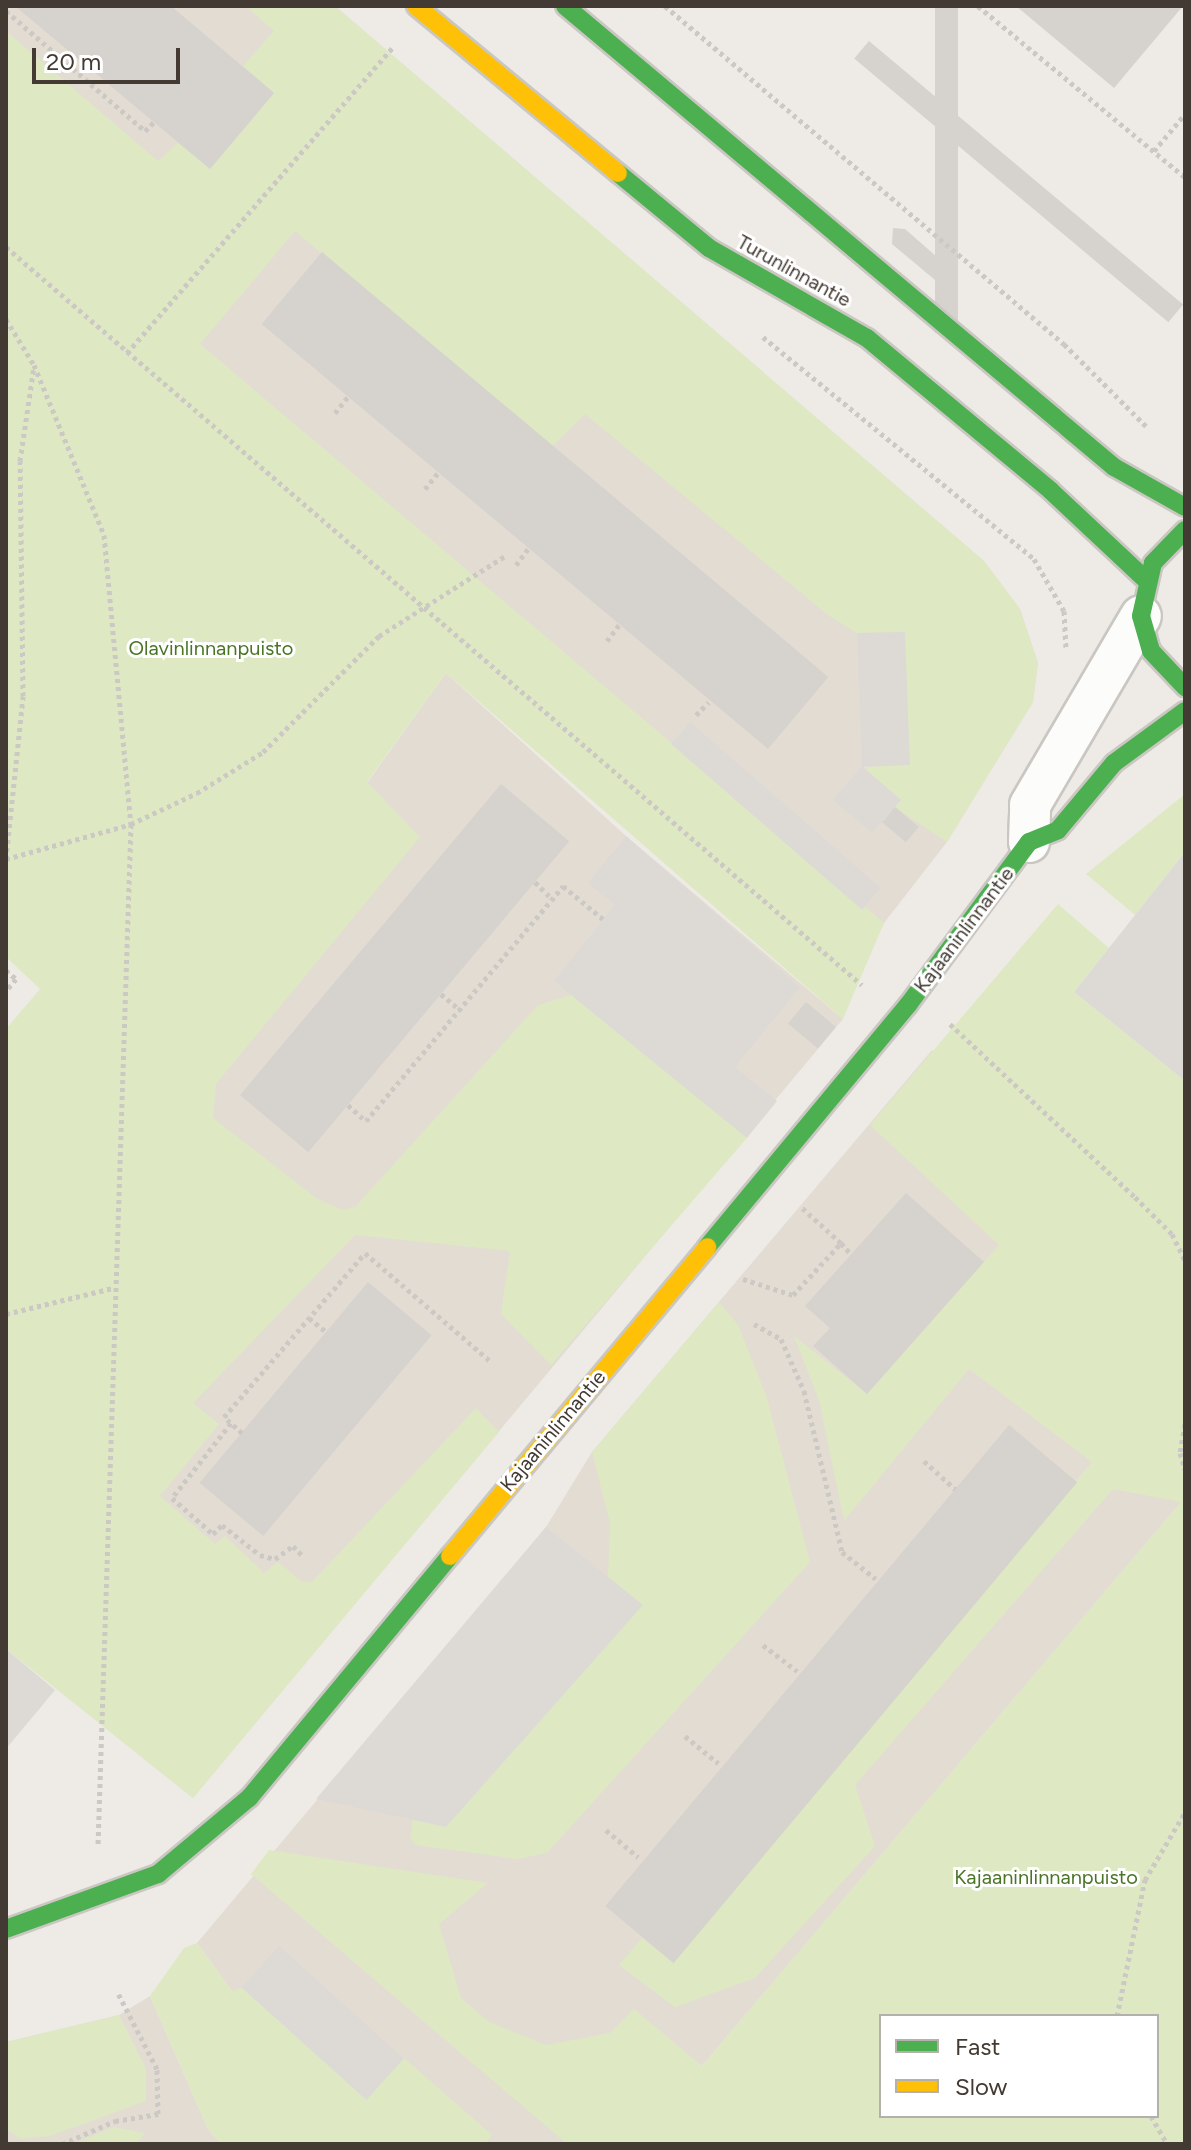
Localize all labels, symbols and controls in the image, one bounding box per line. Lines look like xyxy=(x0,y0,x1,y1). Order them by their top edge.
scale bar xyxy=(36,32,184,82)
text: 20 m xyxy=(46,47,101,76)
street label: Turunlinnantie xyxy=(733,230,855,312)
park label: Olavinlinnanpuisto xyxy=(129,636,293,660)
street label: Kajaaninlinnantie xyxy=(909,863,1019,997)
street label: Kajaaninlinnantie xyxy=(495,1366,611,1496)
park label: Kajaaninlinnanpuisto xyxy=(954,1865,1138,1889)
legend xyxy=(879,2014,1159,2118)
text: Fast xyxy=(955,2032,1000,2061)
text: Slow xyxy=(955,2072,1007,2101)

